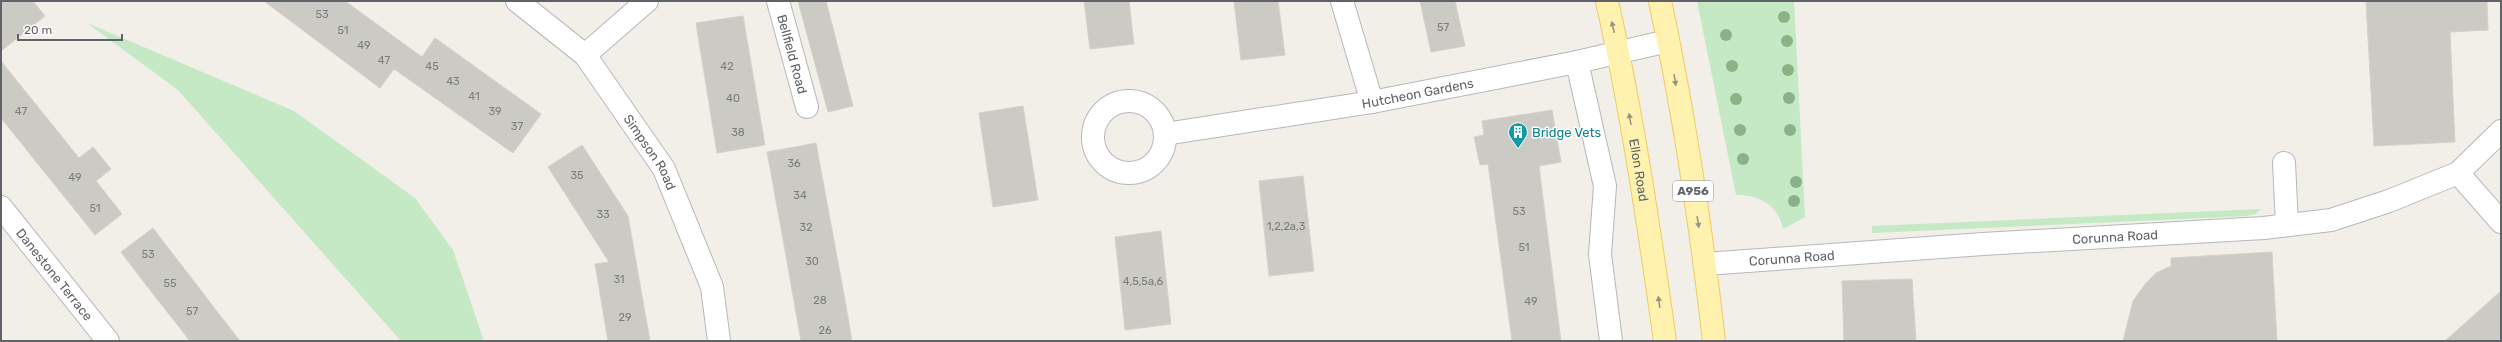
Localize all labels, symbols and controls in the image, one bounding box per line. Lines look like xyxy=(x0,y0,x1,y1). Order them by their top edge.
house number: 53 xyxy=(315,8,329,21)
street label: Bellfield Road xyxy=(774,13,810,96)
scale bar xyxy=(18,16,122,42)
house number: 57 xyxy=(1437,21,1449,34)
one-way arrow xyxy=(1609,21,1615,33)
text: 20 m xyxy=(24,23,52,37)
house number: 51 xyxy=(337,24,349,37)
house number: 49 xyxy=(357,39,371,52)
house number: 47 xyxy=(378,54,390,67)
house number: 45 xyxy=(425,60,439,73)
house number: 42 xyxy=(720,60,734,73)
one-way arrow xyxy=(1672,74,1678,86)
house number: 43 xyxy=(446,75,460,88)
street label: Hutcheon Gardens xyxy=(1361,75,1475,111)
house number: 41 xyxy=(468,90,480,103)
house number: 40 xyxy=(726,92,740,105)
house number: 47 xyxy=(15,105,27,118)
house number: 39 xyxy=(488,105,502,118)
street label: Simpson Road xyxy=(620,112,679,192)
one-way arrow xyxy=(1627,113,1633,125)
house number: 37 xyxy=(511,120,523,133)
building icon: Bridge Vets xyxy=(1507,121,1529,149)
place label: Bridge Vets xyxy=(1532,125,1602,141)
house number: 38 xyxy=(731,126,745,139)
street label: Ellon Road xyxy=(1626,137,1651,203)
house number: 36 xyxy=(787,157,801,170)
house number: 35 xyxy=(570,169,584,182)
house number: 49 xyxy=(68,171,82,184)
road number: A956 xyxy=(1673,181,1713,201)
house number: 34 xyxy=(793,189,807,202)
house number: 51 xyxy=(89,202,101,215)
house number: 53 xyxy=(1512,205,1526,218)
house number: 33 xyxy=(596,208,610,221)
one-way arrow xyxy=(1695,216,1701,228)
house number: 1,2,2a,3 xyxy=(1267,220,1306,233)
house number: 32 xyxy=(799,221,813,234)
street label: Danestone Terrace xyxy=(13,225,96,324)
street label: Corunna Road xyxy=(2072,227,2158,247)
house number: 51 xyxy=(1518,241,1530,254)
house number: 53 xyxy=(141,248,155,261)
street label: Corunna Road xyxy=(1748,248,1835,269)
house number: 30 xyxy=(805,255,819,268)
house number: 31 xyxy=(613,273,625,286)
house number: 4,5,5a,6 xyxy=(1123,275,1164,288)
house number: 55 xyxy=(163,277,177,290)
house number: 28 xyxy=(813,294,827,307)
house number: 49 xyxy=(1524,295,1538,308)
one-way arrow xyxy=(1656,296,1662,308)
house number: 57 xyxy=(186,305,198,318)
house number: 29 xyxy=(619,311,631,324)
house number: 26 xyxy=(818,324,832,337)

